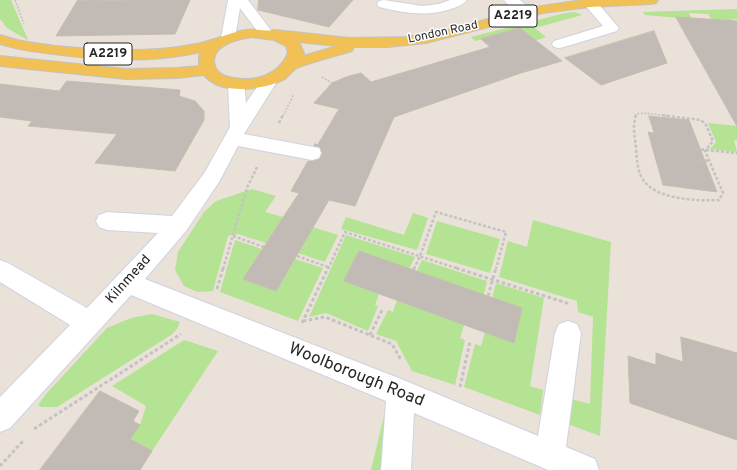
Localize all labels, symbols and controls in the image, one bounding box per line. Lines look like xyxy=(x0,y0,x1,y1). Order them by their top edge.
road number: A2219 xyxy=(489,5,537,27)
street label: London Road xyxy=(407,19,479,47)
road number: A2219 xyxy=(84,43,132,65)
street label: Kilnmead xyxy=(103,252,155,308)
street label: Woolborough Road xyxy=(285,339,427,413)

